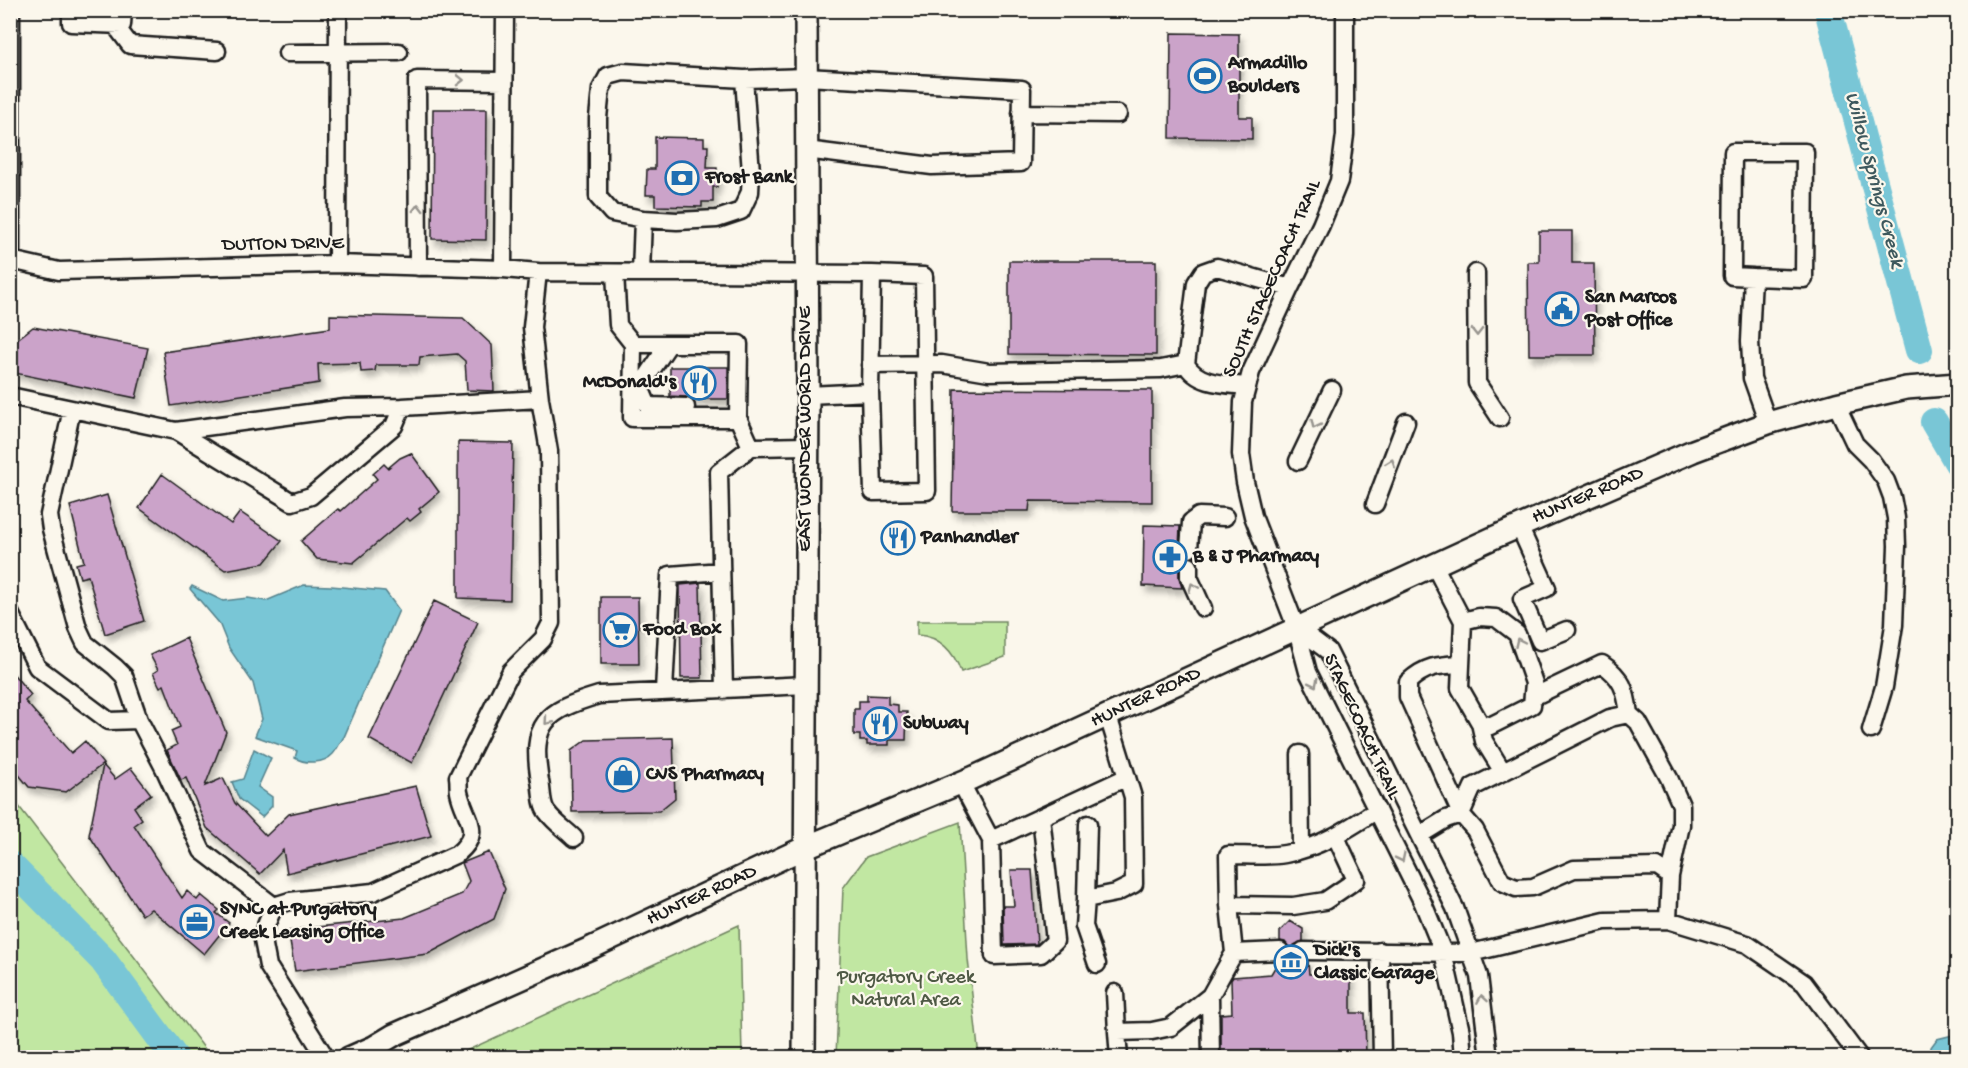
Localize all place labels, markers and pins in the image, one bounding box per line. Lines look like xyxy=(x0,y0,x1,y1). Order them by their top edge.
place label: Armadillo Boulders xyxy=(1227,53,1308,99)
sports icon: Armadillo Boulders xyxy=(1187,58,1223,94)
bank icon: Frost Bank xyxy=(664,160,700,196)
place label: Frost Bank xyxy=(704,167,795,190)
place label: San Marcos Post Office xyxy=(1584,287,1678,333)
public building icon: San Marcos Post Office xyxy=(1544,291,1580,327)
restaurant icon: McDonald's xyxy=(681,365,717,401)
place label: McDonald's xyxy=(583,372,678,395)
restaurant icon: Panhandler xyxy=(880,520,916,556)
place label: Panhandler xyxy=(920,527,1019,550)
pharmacy icon: B & J Pharmacy xyxy=(1152,539,1188,575)
place label: B & J Pharmacy xyxy=(1192,546,1319,569)
supermarket icon: Food Box xyxy=(602,612,638,648)
place label: Food Box xyxy=(642,619,722,642)
restaurant icon: Subway xyxy=(862,706,898,742)
place label: Subway xyxy=(903,713,969,736)
shop icon: CVS Pharmacy xyxy=(605,757,641,793)
place label: CVS Pharmacy xyxy=(645,764,764,787)
place label: SYNC at Purgatory Creek Leasing Office xyxy=(219,899,385,945)
office icon: SYNC at Purgatory Creek Leasing Office xyxy=(179,904,215,940)
place label: Dick's Classic Garage xyxy=(1312,940,1435,986)
museum icon: Dick's Classic Garage xyxy=(1273,944,1309,980)

